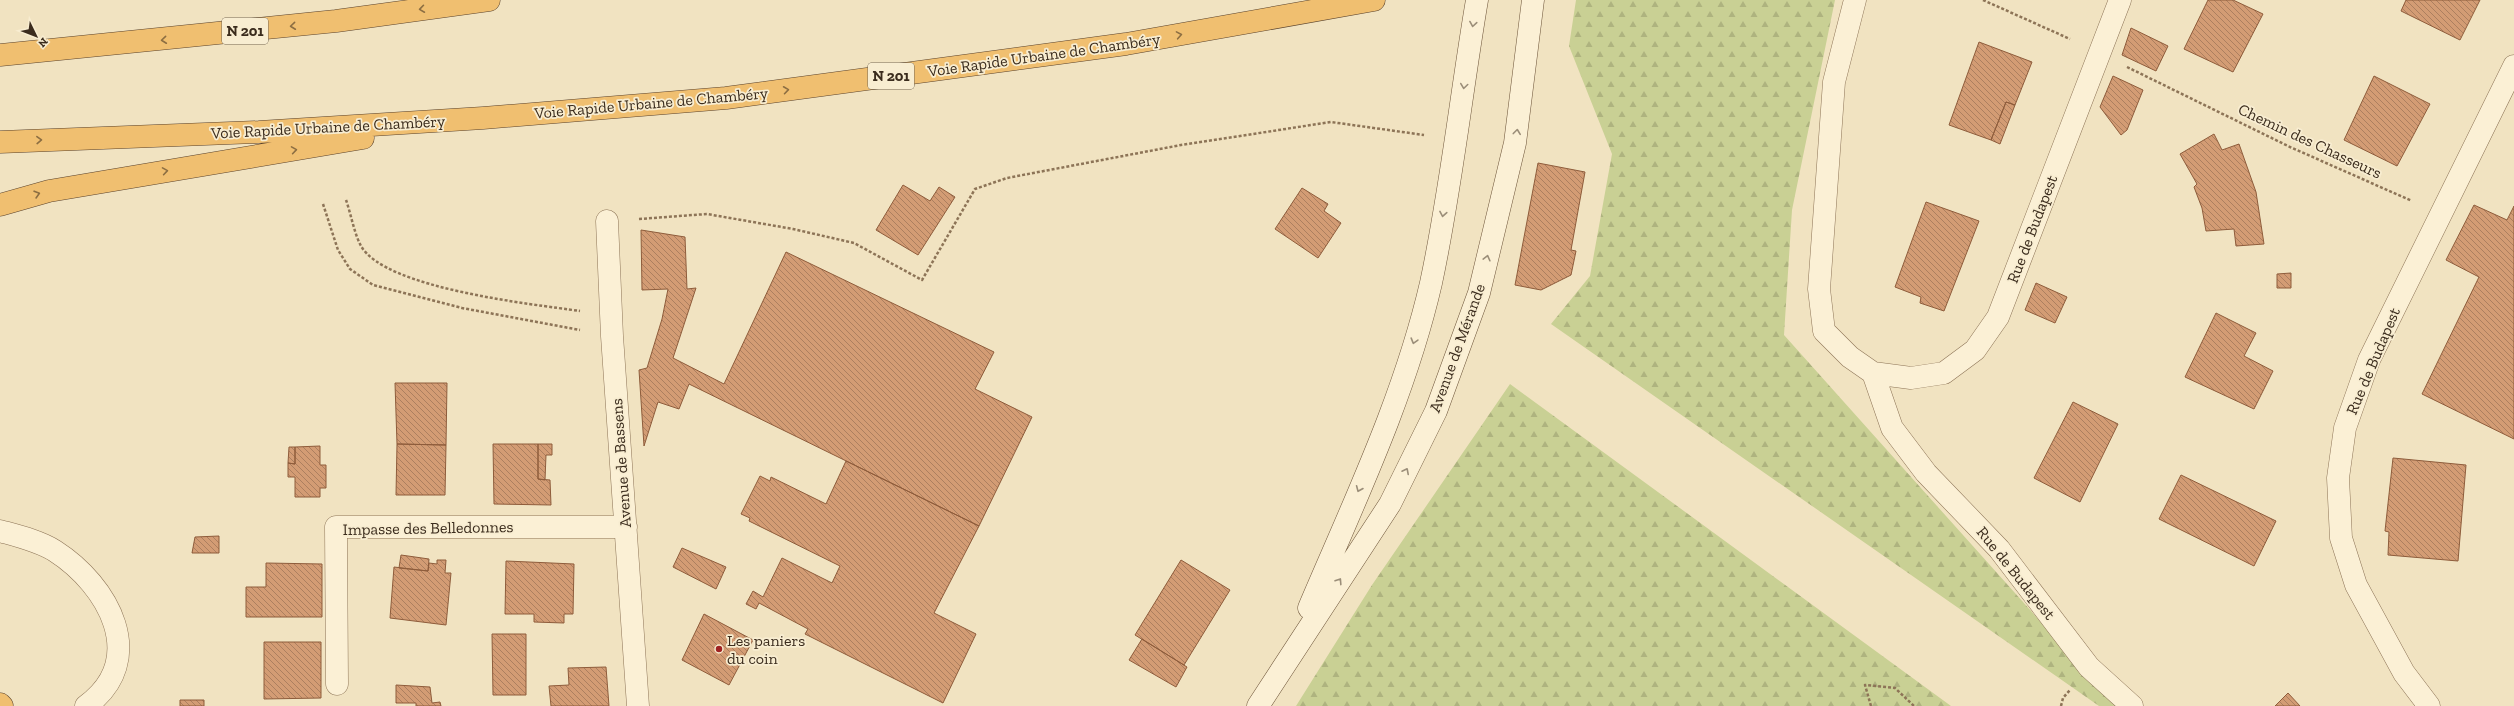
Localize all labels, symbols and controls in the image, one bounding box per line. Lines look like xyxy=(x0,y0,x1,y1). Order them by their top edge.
one-way arrow xyxy=(419,4,425,13)
north arrow xyxy=(16,16,56,56)
road number: N 201 xyxy=(222,18,268,44)
one-way arrow xyxy=(1469,20,1478,27)
one-way arrow xyxy=(290,21,297,30)
street label: Voie Rapide Urbaine de Chambéry xyxy=(926,29,1162,81)
one-way arrow xyxy=(1176,32,1182,40)
text: N xyxy=(35,35,51,50)
one-way arrow xyxy=(161,35,167,44)
road number: N 201 xyxy=(868,63,914,89)
street label: Voie Rapide Urbaine de Chambéry xyxy=(532,83,769,123)
one-way arrow xyxy=(1460,83,1469,89)
one-way arrow xyxy=(783,86,789,95)
street label: Chemin des Chasseurs xyxy=(2235,99,2385,183)
street label: Voie Rapide Urbaine de Chambéry xyxy=(209,111,446,143)
one-way arrow xyxy=(1512,129,1521,135)
one-way arrow xyxy=(36,136,42,145)
one-way arrow xyxy=(290,146,297,155)
one-way arrow xyxy=(162,167,168,176)
street label: Rue de Budapest xyxy=(2003,172,2061,286)
one-way arrow xyxy=(34,190,41,199)
one-way arrow xyxy=(1439,211,1448,217)
one-way arrow xyxy=(1482,255,1491,262)
street label: Avenue de Mérande xyxy=(1425,281,1489,415)
street label: Rue de Budapest xyxy=(2342,305,2404,417)
one-way arrow xyxy=(1410,337,1419,344)
street label: Avenue de Bassens xyxy=(607,398,635,528)
one-way arrow xyxy=(1401,467,1409,475)
one-way arrow xyxy=(1356,485,1364,492)
street label: Impasse des Belledonnes xyxy=(343,517,513,539)
street label: Rue de Budapest xyxy=(1973,523,2059,623)
one-way arrow xyxy=(1334,579,1341,586)
place label: Les paniers du coin xyxy=(727,631,805,668)
marker: Les paniers du coin xyxy=(714,644,724,654)

